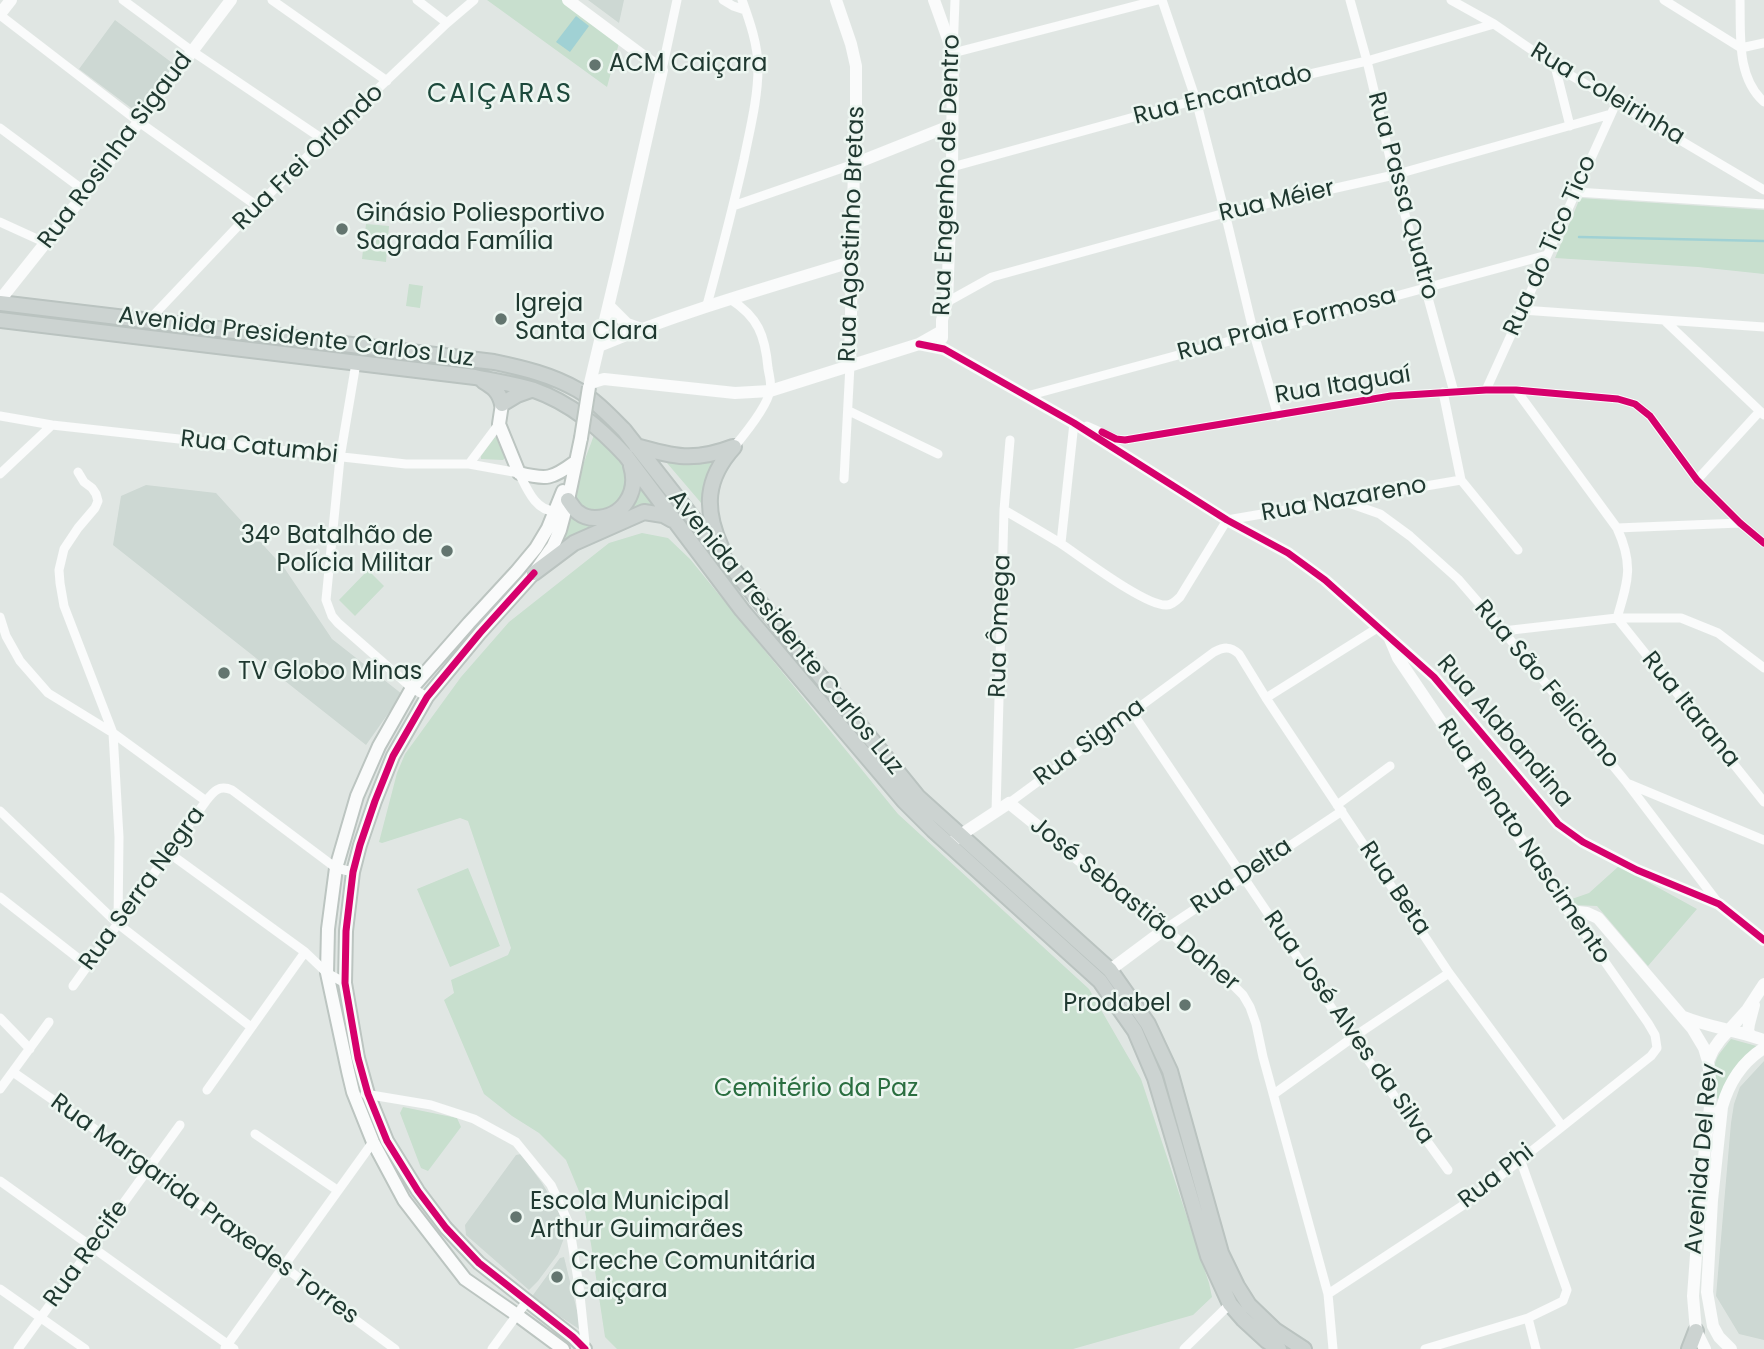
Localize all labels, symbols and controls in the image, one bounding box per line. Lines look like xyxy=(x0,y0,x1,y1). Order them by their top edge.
street label: Rua Engenho de Dentro xyxy=(929,34,967,316)
street label: Rua Coleirinha xyxy=(1525,38,1689,152)
street label: Rua Rosinha Sigaud xyxy=(33,47,199,255)
place label: ACM Caiçara xyxy=(609,51,767,79)
marker: ACM Caiçara xyxy=(587,57,603,73)
street label: Rua Encantado xyxy=(1131,60,1315,132)
street label: Rua Frei Orlando xyxy=(228,79,390,237)
district label: CAIÇARAS xyxy=(428,79,572,111)
street label: Rua Passa Quatro xyxy=(1360,89,1444,303)
street label: Rua Agostinho Bretas xyxy=(834,106,872,362)
street label: Rua do Tico Tico xyxy=(1498,151,1604,341)
street label: Rua Méier xyxy=(1216,175,1338,229)
place label: Ginásio Poliesportivo Sagrada Família xyxy=(356,201,605,257)
marker: Ginásio Poliesportivo Sagrada Família xyxy=(334,221,350,237)
street label: Rua Praia Formosa xyxy=(1174,282,1400,368)
place label: Igreja Santa Clara xyxy=(515,291,658,347)
street label: Avenida Presidente Carlos Luz xyxy=(117,302,475,374)
marker: Igreja Santa Clara xyxy=(493,311,509,327)
street label: Rua Itaguaí xyxy=(1273,361,1413,411)
street label: Rua Catumbi xyxy=(179,425,339,471)
street label: Rua Nazareno xyxy=(1259,471,1429,529)
street label: Avenida Presidente Carlos Luz xyxy=(661,485,909,781)
place label: 34º Batalhão de Polícia Militar xyxy=(241,523,433,579)
marker: 34º Batalhão de Polícia Militar xyxy=(439,543,455,559)
street label: Rua Ômega xyxy=(984,554,1018,698)
street label: Rua São Feliciano xyxy=(1467,595,1625,775)
street label: Rua Itarana xyxy=(1635,646,1745,774)
street label: Rua Alabandina xyxy=(1430,650,1578,814)
place label: TV Globo Minas xyxy=(238,659,422,687)
marker: TV Globo Minas xyxy=(216,665,232,681)
street label: Rua Sigma xyxy=(1029,693,1151,793)
street label: Rua Renato Nascimento xyxy=(1430,714,1616,970)
street label: Rua Serra Negra xyxy=(74,802,212,976)
street label: José Sebastião Daher xyxy=(1024,812,1244,998)
street label: Rua Delta xyxy=(1186,833,1298,921)
street label: Rua Beta xyxy=(1352,837,1436,941)
street label: Rua José Alves da Silva xyxy=(1256,906,1440,1150)
place label: Prodabel xyxy=(1063,991,1171,1019)
marker: Prodabel xyxy=(1177,997,1193,1013)
street label: Avenida Del Rey xyxy=(1680,1062,1726,1256)
park label: Cemitério da Paz xyxy=(714,1076,918,1104)
street label: Rua Margarida Praxedes Torres xyxy=(44,1089,364,1331)
street label: Rua Phi xyxy=(1454,1139,1540,1215)
place label: Escola Municipal Arthur Guimarães xyxy=(530,1189,743,1245)
street label: Rua Recife xyxy=(39,1195,135,1313)
marker: Escola Municipal Arthur Guimarães xyxy=(508,1209,524,1225)
place label: Creche Comunitária Caiçara xyxy=(571,1249,816,1305)
marker: Creche Comunitária Caiçara xyxy=(549,1269,565,1285)

